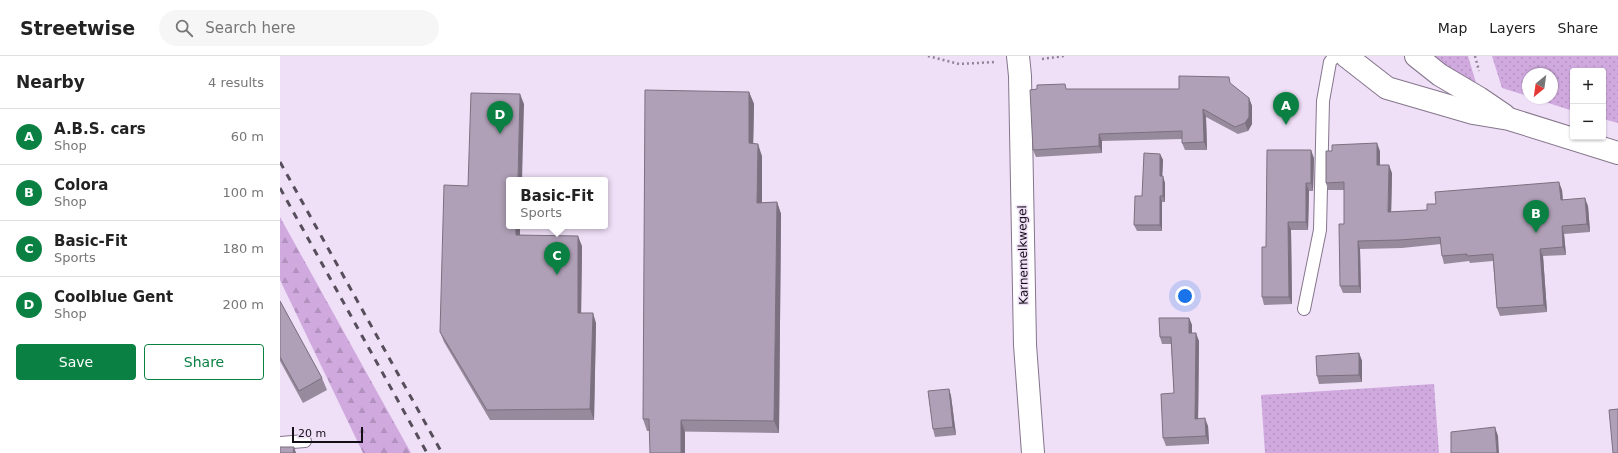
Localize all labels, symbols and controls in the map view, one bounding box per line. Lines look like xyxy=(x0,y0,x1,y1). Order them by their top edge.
search box xyxy=(159,10,439,46)
text: Streetwise xyxy=(20,17,135,39)
icon: search xyxy=(173,17,195,39)
text: Search here xyxy=(205,19,295,37)
text: Map xyxy=(1438,20,1467,36)
text: Layers xyxy=(1489,20,1536,36)
text: Share xyxy=(1558,20,1598,36)
north arrow xyxy=(1522,68,1558,104)
map controls xyxy=(1570,68,1606,140)
button: + xyxy=(1570,68,1606,104)
text: Nearby xyxy=(16,72,85,92)
text: 4 results xyxy=(208,75,264,90)
pin: A xyxy=(1273,92,1299,125)
pin: D xyxy=(487,101,513,134)
button: − xyxy=(1570,104,1606,140)
text: A.B.S. cars xyxy=(54,120,146,138)
text: A xyxy=(24,129,34,144)
text: 60 m xyxy=(231,129,264,144)
text: Shop xyxy=(54,138,87,153)
text: Colora xyxy=(54,176,108,194)
popup xyxy=(506,177,608,229)
text: B xyxy=(24,185,34,200)
text: 100 m xyxy=(222,185,264,200)
text: Basic-Fit xyxy=(520,187,594,205)
text: Shop xyxy=(54,194,87,209)
pin: B xyxy=(1523,200,1549,233)
text: Sports xyxy=(520,205,562,220)
street label: Karnemelkwegel xyxy=(1015,205,1031,305)
text: Basic-Fit xyxy=(54,232,127,250)
text: C xyxy=(24,241,34,256)
text: 180 m xyxy=(222,241,264,256)
pin: C xyxy=(544,242,570,275)
text: Sports xyxy=(54,250,96,265)
your location xyxy=(1175,286,1195,306)
text: Coolblue Gent xyxy=(54,288,173,306)
text: D xyxy=(24,297,34,312)
text: 200 m xyxy=(222,297,264,312)
text: Shop xyxy=(54,306,87,321)
button: Save xyxy=(16,344,136,380)
button: Share xyxy=(144,344,264,380)
scale bar xyxy=(292,425,363,444)
text: 20 m xyxy=(298,427,326,440)

